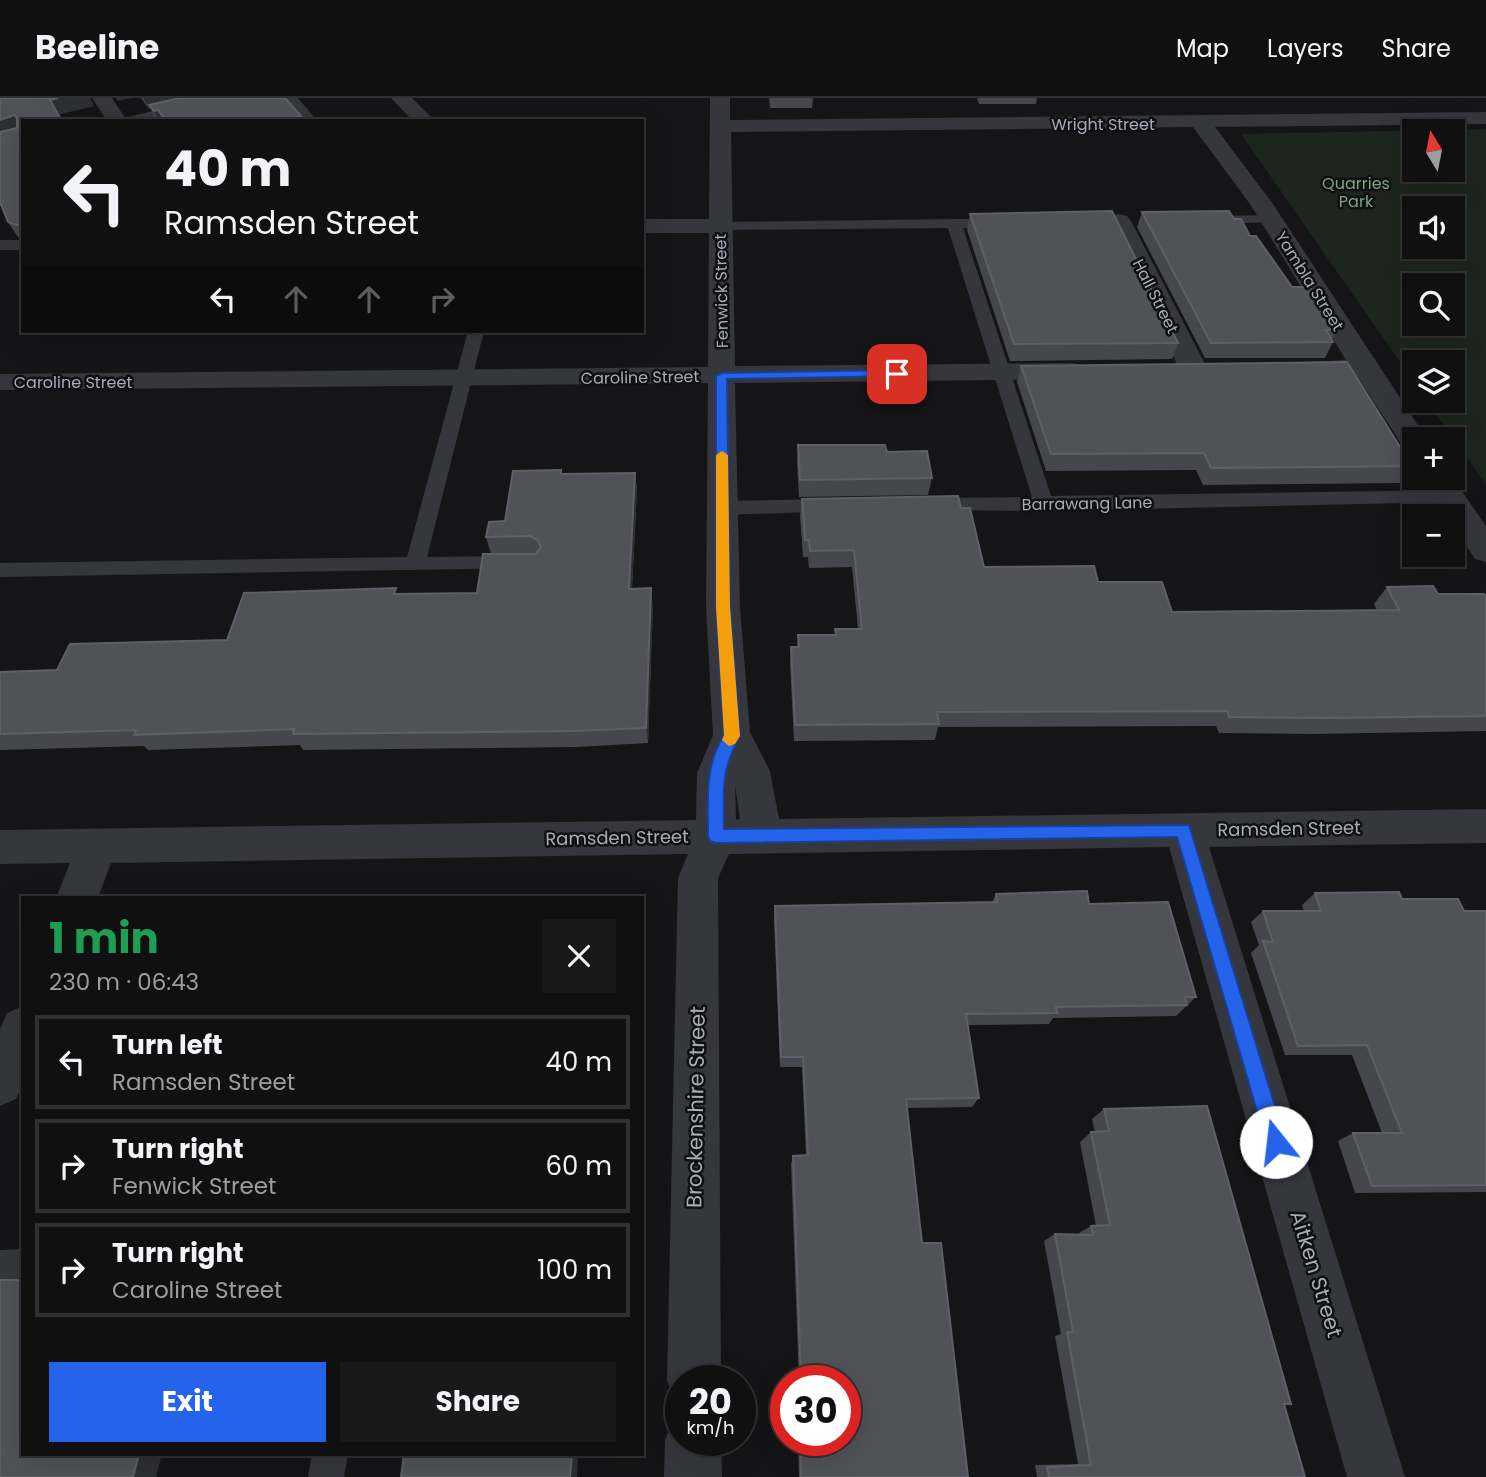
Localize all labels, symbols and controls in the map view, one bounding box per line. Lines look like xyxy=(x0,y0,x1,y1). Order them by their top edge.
text: Beeline xyxy=(35,24,159,71)
text: Map xyxy=(1176,32,1229,65)
text: Layers xyxy=(1267,32,1343,65)
text: Share xyxy=(1381,32,1451,65)
street label: Wright Street xyxy=(1051,113,1155,136)
north arrow xyxy=(1402,119,1465,182)
map controls xyxy=(1402,119,1465,567)
text: 40 m xyxy=(164,135,291,203)
icon: left xyxy=(49,147,140,238)
park label: Quarries Park xyxy=(1322,172,1390,213)
button: sound xyxy=(1402,196,1465,259)
text: Ramsden Street xyxy=(164,200,419,245)
street label: Yambla Street xyxy=(1270,227,1349,336)
street label: Fenwick Street xyxy=(709,233,734,348)
street label: Hall Street xyxy=(1127,255,1184,338)
button: search xyxy=(1402,273,1465,336)
icon: left xyxy=(204,280,242,318)
icon: ahead xyxy=(277,280,315,318)
icon: ahead xyxy=(350,280,388,318)
icon: right xyxy=(423,280,461,318)
pin xyxy=(867,344,927,404)
button: layers xyxy=(1402,350,1465,413)
icon: arrive xyxy=(878,355,916,393)
street label: Caroline Street xyxy=(581,365,700,390)
street label: Caroline Street xyxy=(14,371,132,394)
button: + xyxy=(1402,427,1465,490)
street label: Barrawang Lane xyxy=(1022,491,1153,516)
button: − xyxy=(1402,504,1465,567)
street label: Ramsden Street xyxy=(1217,815,1361,842)
street label: Ramsden Street xyxy=(545,824,689,851)
text: 1 min xyxy=(49,909,159,968)
button: close xyxy=(542,919,616,993)
text: 230 m · 06:43 xyxy=(49,966,199,998)
street label: Brockenshire Street xyxy=(679,1006,712,1208)
text: Turn left xyxy=(112,1027,223,1063)
icon: left xyxy=(53,1043,91,1081)
text: 40 m xyxy=(546,1044,612,1080)
text: Ramsden Street xyxy=(112,1066,295,1098)
position arrow xyxy=(1239,1105,1313,1179)
text: Turn right xyxy=(112,1131,244,1167)
icon: right xyxy=(53,1147,91,1185)
text: 60 m xyxy=(545,1148,612,1184)
text: Fenwick Street xyxy=(112,1170,276,1202)
street label: Aitken Street xyxy=(1283,1207,1350,1341)
text: Turn right xyxy=(112,1235,244,1271)
icon: right xyxy=(53,1251,91,1289)
text: 100 m xyxy=(537,1252,612,1288)
text: Caroline Street xyxy=(112,1274,282,1306)
button: Exit xyxy=(49,1362,326,1442)
button: Share xyxy=(340,1362,616,1442)
speed limit sign: 30 xyxy=(770,1365,861,1456)
text: 20 xyxy=(689,1377,732,1426)
text: km/h xyxy=(687,1415,734,1440)

